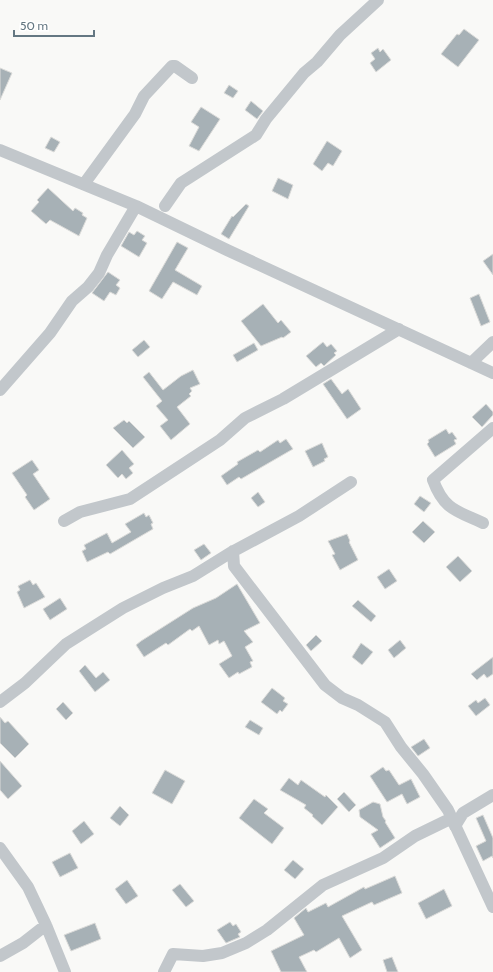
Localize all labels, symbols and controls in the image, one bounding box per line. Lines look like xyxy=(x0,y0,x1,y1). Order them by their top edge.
scale bar xyxy=(14,12,94,38)
text: 50 m xyxy=(20,18,48,33)

